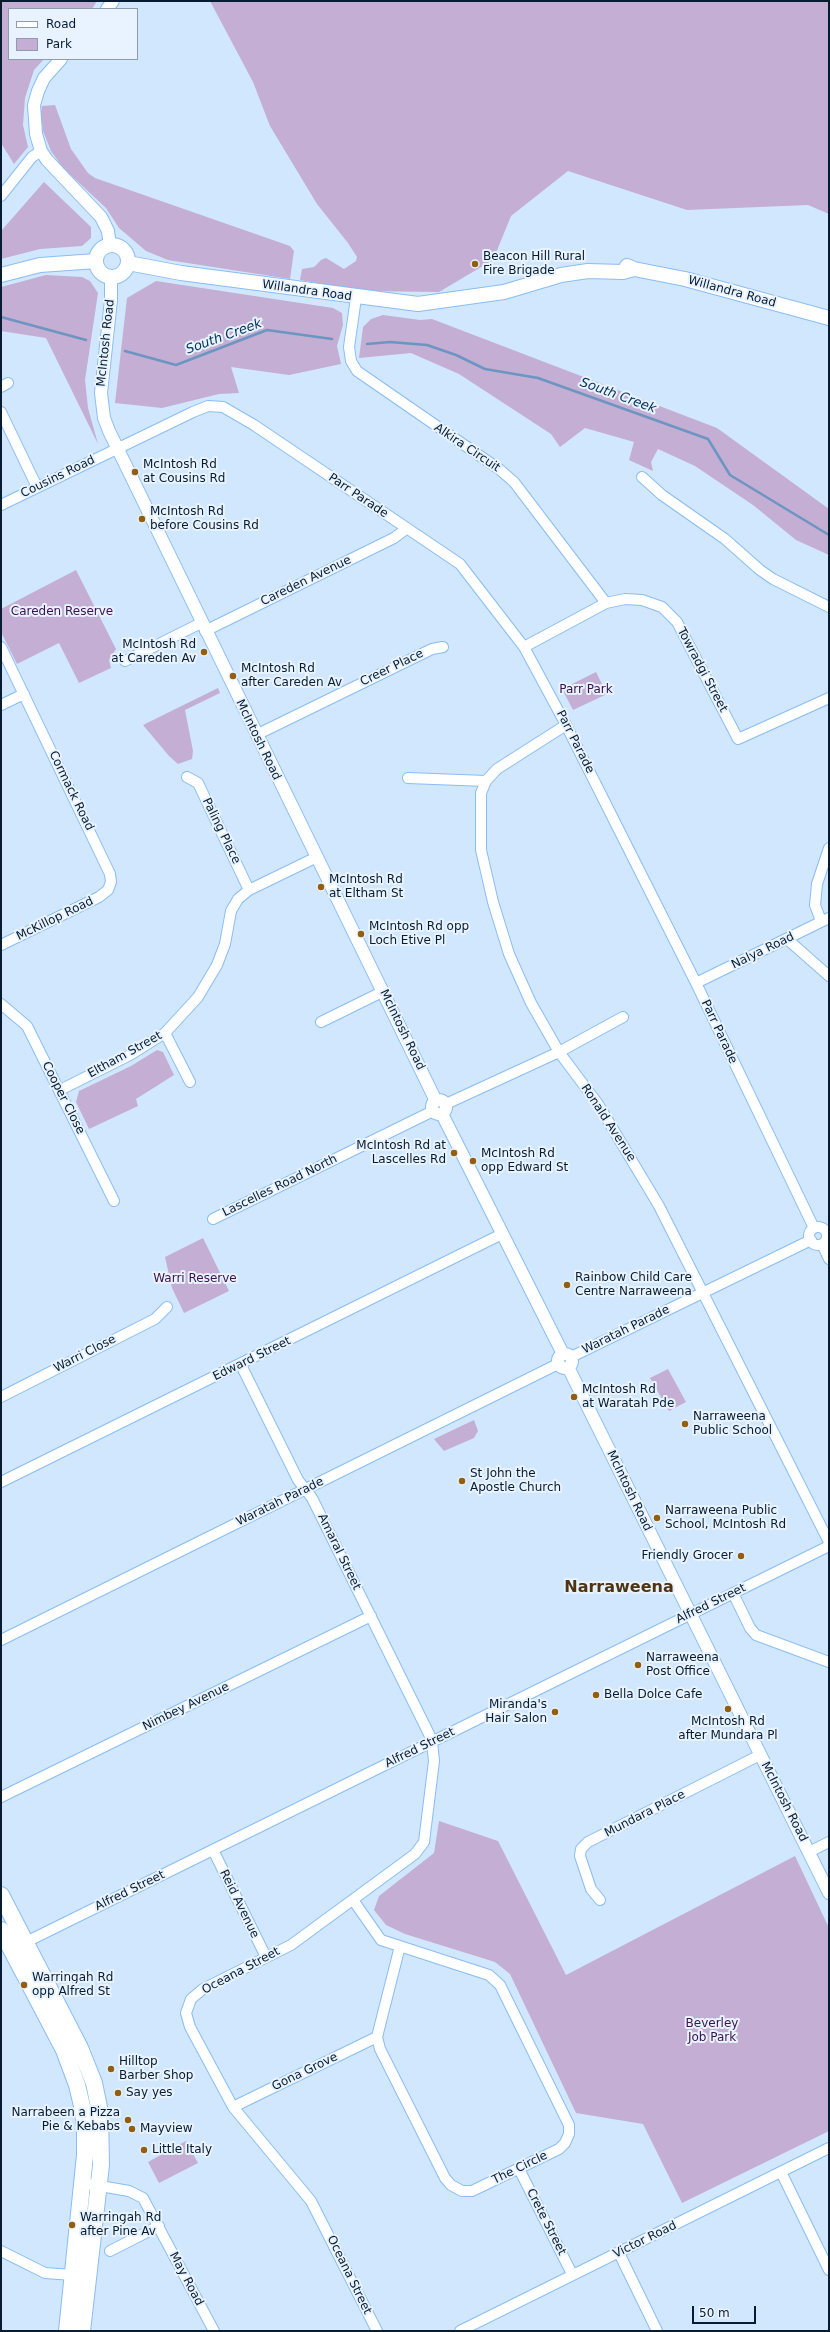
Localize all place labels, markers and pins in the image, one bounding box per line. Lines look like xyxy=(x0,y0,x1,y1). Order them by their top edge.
place label: Beacon Hill Rural Fire Brigade xyxy=(483,250,585,278)
marker: Beacon Hill Rural Fire Brigade xyxy=(470,259,480,269)
place label: McIntosh Rd at Cousins Rd xyxy=(143,458,225,486)
marker: McIntosh Rd at Cousins Rd xyxy=(130,467,140,477)
place label: McIntosh Rd before Cousins Rd xyxy=(150,505,259,533)
marker: McIntosh Rd before Cousins Rd xyxy=(137,514,147,524)
place label: McIntosh Rd at Careden Av xyxy=(111,638,196,666)
marker: McIntosh Rd at Careden Av xyxy=(199,647,209,657)
place label: McIntosh Rd after Careden Av xyxy=(241,662,342,690)
marker: McIntosh Rd after Careden Av xyxy=(228,671,238,681)
place label: McIntosh Rd at Eltham St xyxy=(329,873,403,901)
marker: McIntosh Rd at Eltham St xyxy=(316,882,326,892)
place label: McIntosh Rd opp Loch Etive Pl xyxy=(369,920,469,948)
marker: McIntosh Rd opp Loch Etive Pl xyxy=(356,929,366,939)
place label: McIntosh Rd at Lascelles Rd xyxy=(356,1139,446,1167)
place label: McIntosh Rd opp Edward St xyxy=(481,1147,568,1175)
marker: McIntosh Rd at Lascelles Rd xyxy=(449,1148,459,1158)
marker: McIntosh Rd opp Edward St xyxy=(468,1156,478,1166)
place label: Rainbow Child Care Centre Narraweena xyxy=(575,1271,692,1299)
marker: Rainbow Child Care Centre Narraweena xyxy=(562,1280,572,1290)
place label: McIntosh Rd at Waratah Pde xyxy=(582,1383,674,1411)
marker: McIntosh Rd at Waratah Pde xyxy=(569,1392,579,1402)
place label: Narraweena Public School xyxy=(693,1410,772,1438)
marker: Narraweena Public School xyxy=(680,1419,690,1429)
place label: St John the Apostle Church xyxy=(470,1467,561,1495)
marker: St John the Apostle Church xyxy=(457,1476,467,1486)
place label: Narraweena Public School, McIntosh Rd xyxy=(665,1504,786,1532)
marker: Narraweena Public School, McIntosh Rd xyxy=(652,1513,662,1523)
place label: Friendly Grocer xyxy=(642,1549,733,1563)
marker: Friendly Grocer xyxy=(736,1551,746,1561)
place label: Narraweena Post Office xyxy=(646,1651,719,1679)
marker: Narraweena Post Office xyxy=(633,1660,643,1670)
place label: Bella Dolce Cafe xyxy=(604,1688,703,1702)
marker: Bella Dolce Cafe xyxy=(591,1690,601,1700)
place label: Miranda's Hair Salon xyxy=(485,1698,547,1726)
marker: McIntosh Rd after Mundara Pl xyxy=(723,1704,733,1714)
marker: Miranda's Hair Salon xyxy=(550,1707,560,1717)
place label: McIntosh Rd after Mundara Pl xyxy=(678,1715,778,1743)
place label: Warringah Rd opp Alfred St xyxy=(32,1971,113,1999)
marker: Warringah Rd opp Alfred St xyxy=(19,1980,29,1990)
place label: Hilltop Barber Shop xyxy=(119,2055,193,2083)
marker: Hilltop Barber Shop xyxy=(106,2064,116,2074)
place label: Say yes xyxy=(126,2086,173,2100)
marker: Say yes xyxy=(113,2088,123,2098)
place label: Narrabeen a Pizza Pie & Kebabs xyxy=(11,2106,120,2134)
marker: Narrabeen a Pizza Pie & Kebabs xyxy=(123,2115,133,2125)
place label: Mayview xyxy=(140,2122,192,2136)
marker: Mayview xyxy=(127,2124,137,2134)
place label: Little Italy xyxy=(152,2143,212,2157)
marker: Little Italy xyxy=(139,2145,149,2155)
place label: Warringah Rd after Pine Av xyxy=(80,2211,161,2239)
marker: Warringah Rd after Pine Av xyxy=(67,2220,77,2230)

